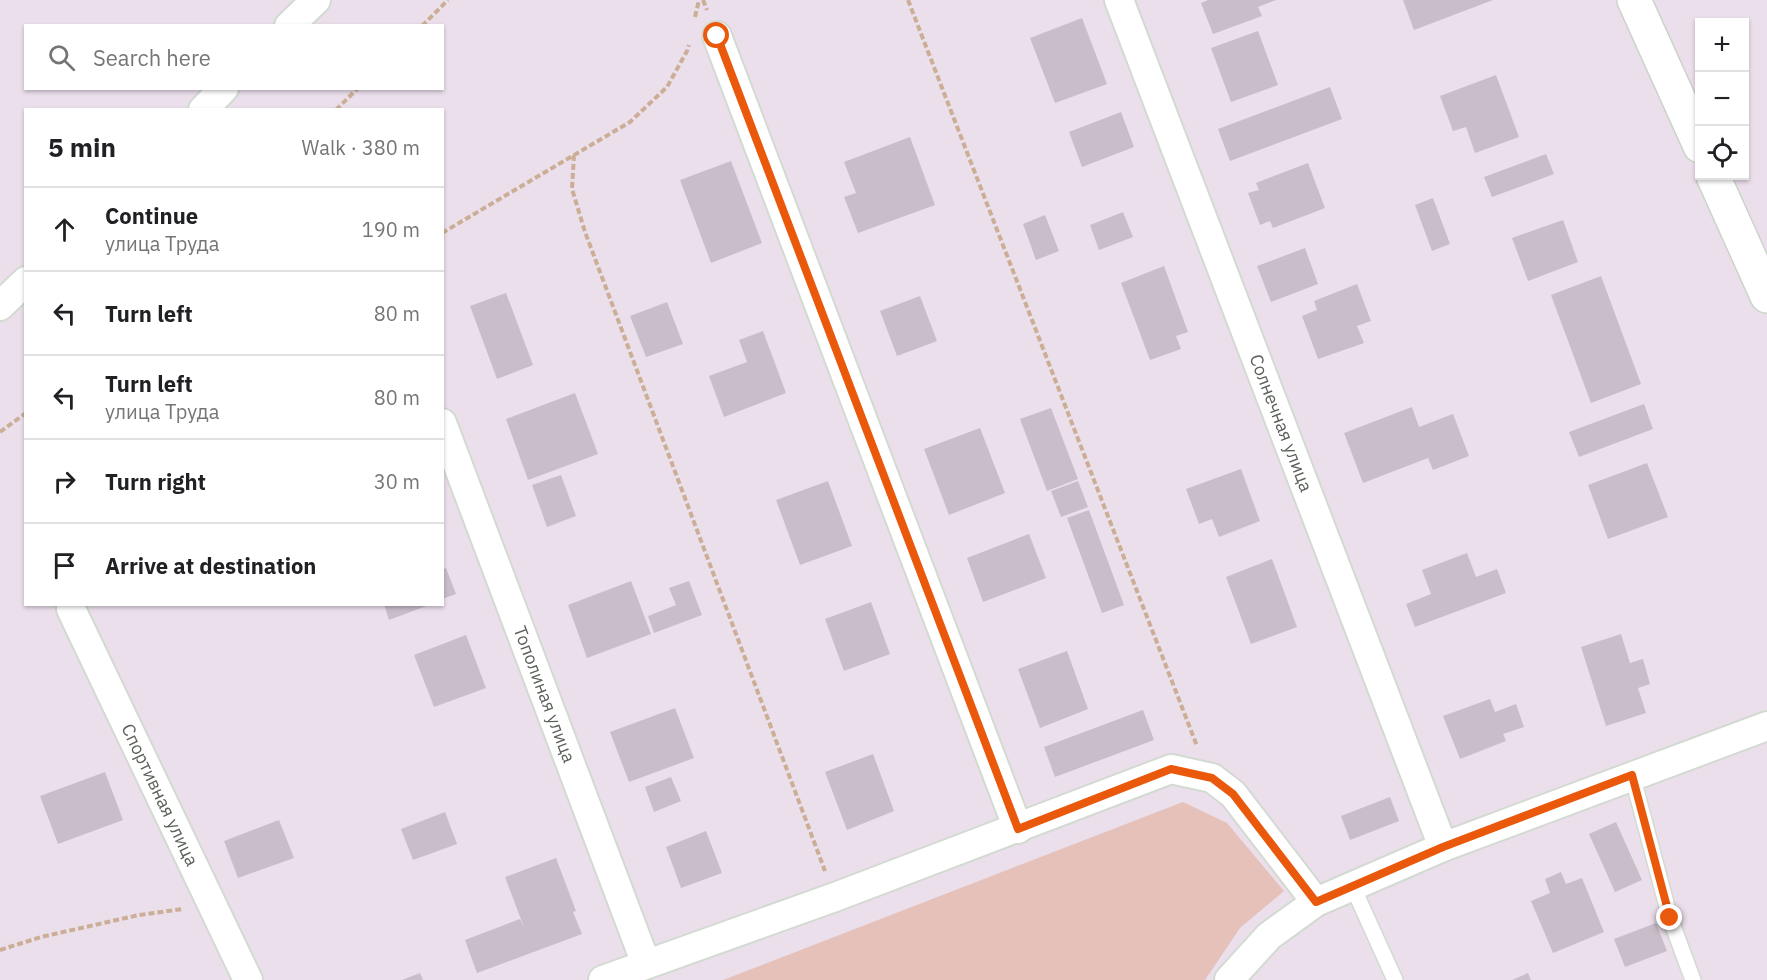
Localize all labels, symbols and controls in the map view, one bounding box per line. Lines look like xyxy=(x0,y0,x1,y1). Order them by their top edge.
map controls xyxy=(1695,18,1749,180)
button: + xyxy=(1695,18,1749,72)
route start xyxy=(703,22,729,48)
search box xyxy=(24,24,444,90)
icon: search xyxy=(45,41,78,74)
text: Search here xyxy=(93,43,211,72)
button: − xyxy=(1695,72,1749,126)
button: locate xyxy=(1695,126,1749,180)
text: 5 min xyxy=(48,130,116,164)
text: Walk · 380 m xyxy=(302,134,420,161)
text: Continue xyxy=(105,201,198,230)
icon: ahead xyxy=(48,213,81,246)
text: 190 m xyxy=(362,216,420,243)
text: улица Труда xyxy=(105,230,219,257)
icon: left xyxy=(48,297,81,330)
text: Turn left xyxy=(105,299,193,328)
text: 80 m xyxy=(374,300,420,327)
street label: Солнечная улица xyxy=(1245,351,1318,495)
text: Turn left xyxy=(105,369,193,398)
icon: left xyxy=(48,381,81,414)
text: 80 m xyxy=(374,384,420,411)
text: улица Труда xyxy=(105,398,219,425)
icon: right xyxy=(48,465,81,498)
text: Turn right xyxy=(105,467,206,496)
text: 30 m xyxy=(374,468,420,495)
icon: arrive xyxy=(48,549,81,582)
text: Arrive at destination xyxy=(105,551,316,580)
street label: Тополиная улица xyxy=(509,623,581,766)
street label: Спортивная улица xyxy=(116,720,204,870)
route end xyxy=(1656,904,1682,930)

